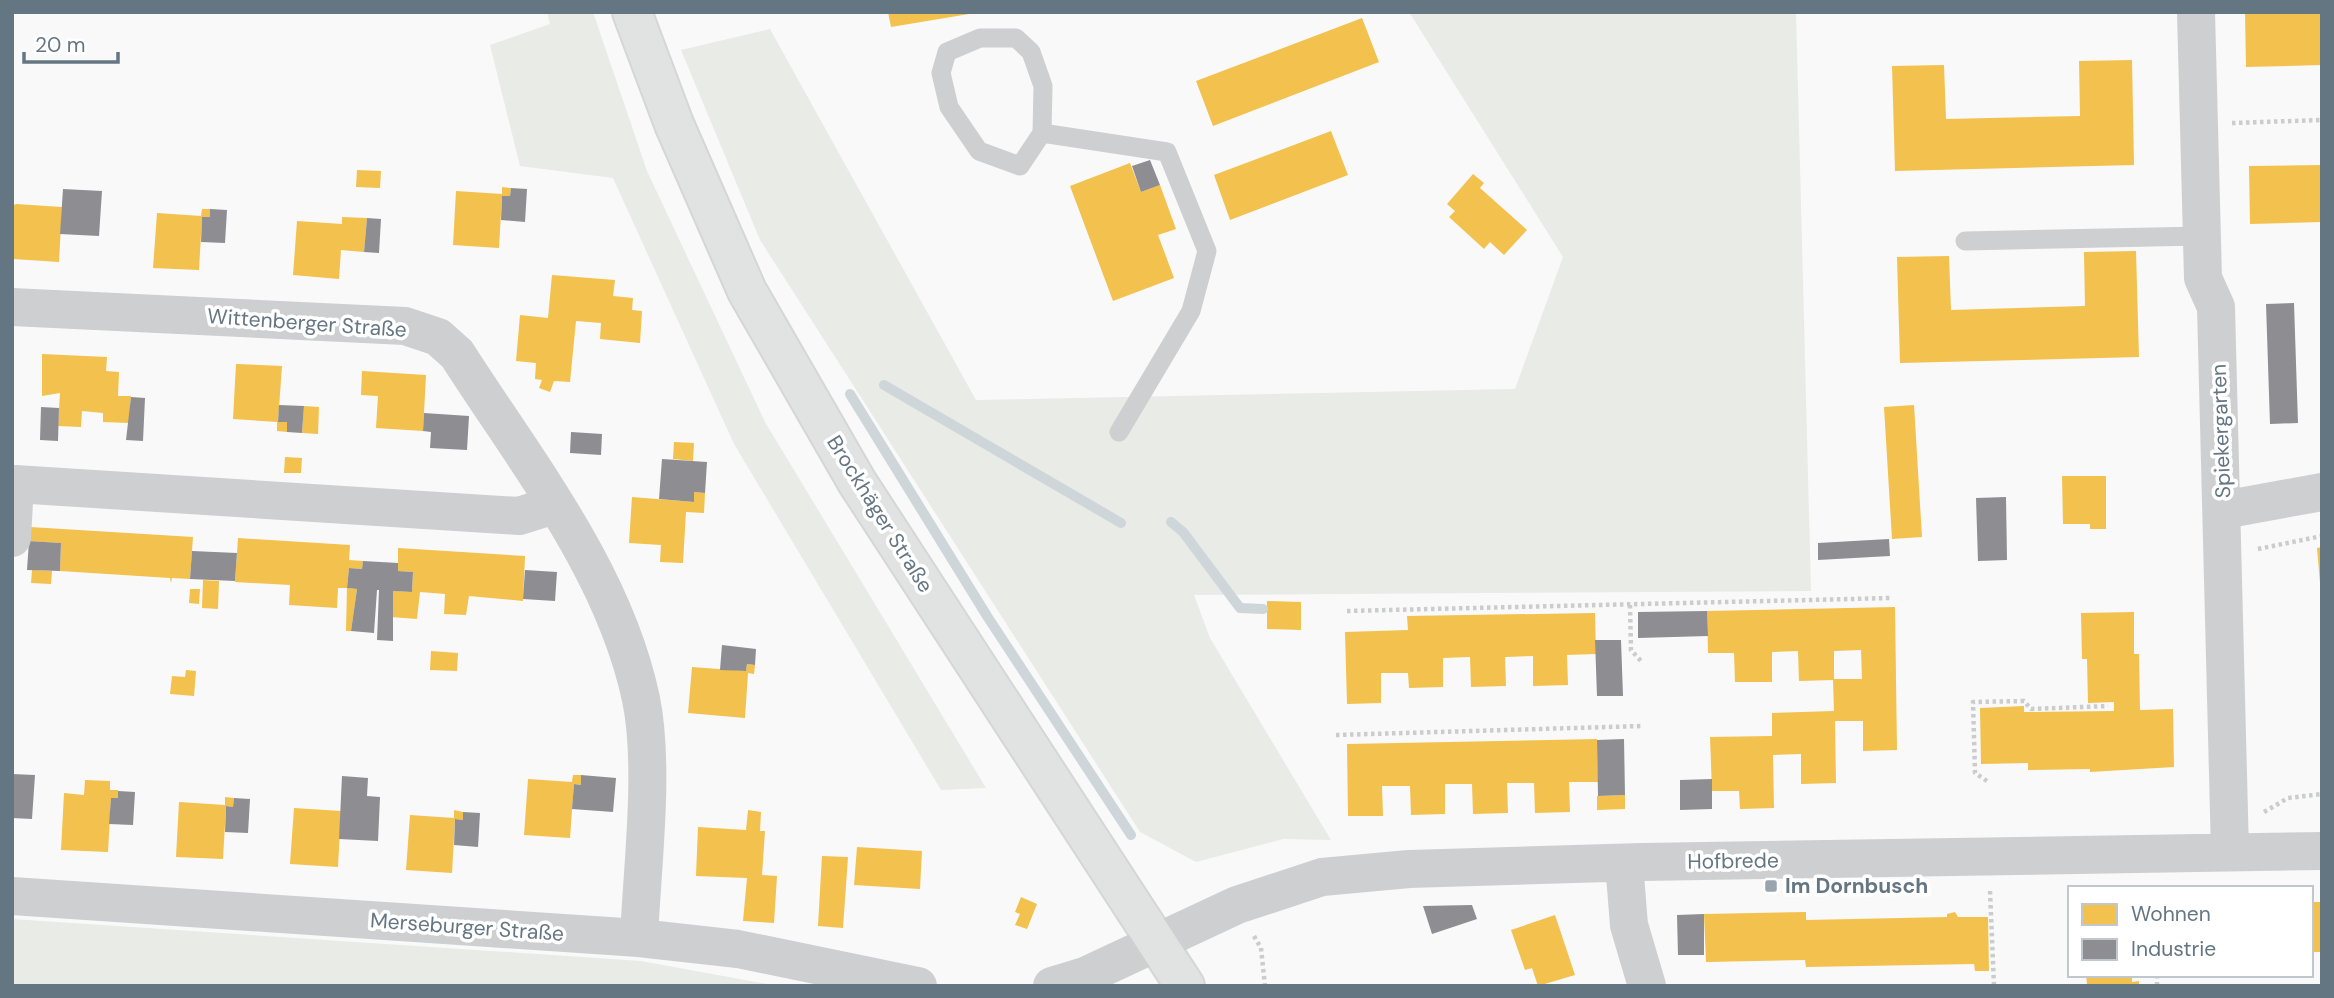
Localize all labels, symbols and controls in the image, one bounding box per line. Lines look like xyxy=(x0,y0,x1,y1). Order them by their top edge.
scale bar xyxy=(24,21,119,65)
text: 20 m xyxy=(35,31,86,59)
street label: Wittenberger Straße xyxy=(206,302,408,344)
street label: Spiekergarten xyxy=(2205,363,2237,499)
street label: Brockhäger Straße xyxy=(820,430,940,598)
street label: Hofbrede xyxy=(1687,846,1779,876)
place label: Im Dornbusch xyxy=(1785,872,1928,900)
marker: Im Dornbusch xyxy=(1763,878,1779,894)
legend xyxy=(2068,886,2313,977)
text: Wohnen xyxy=(2131,900,2211,928)
street label: Merseburger Straße xyxy=(369,906,565,948)
text: Industrie xyxy=(2131,935,2216,963)

